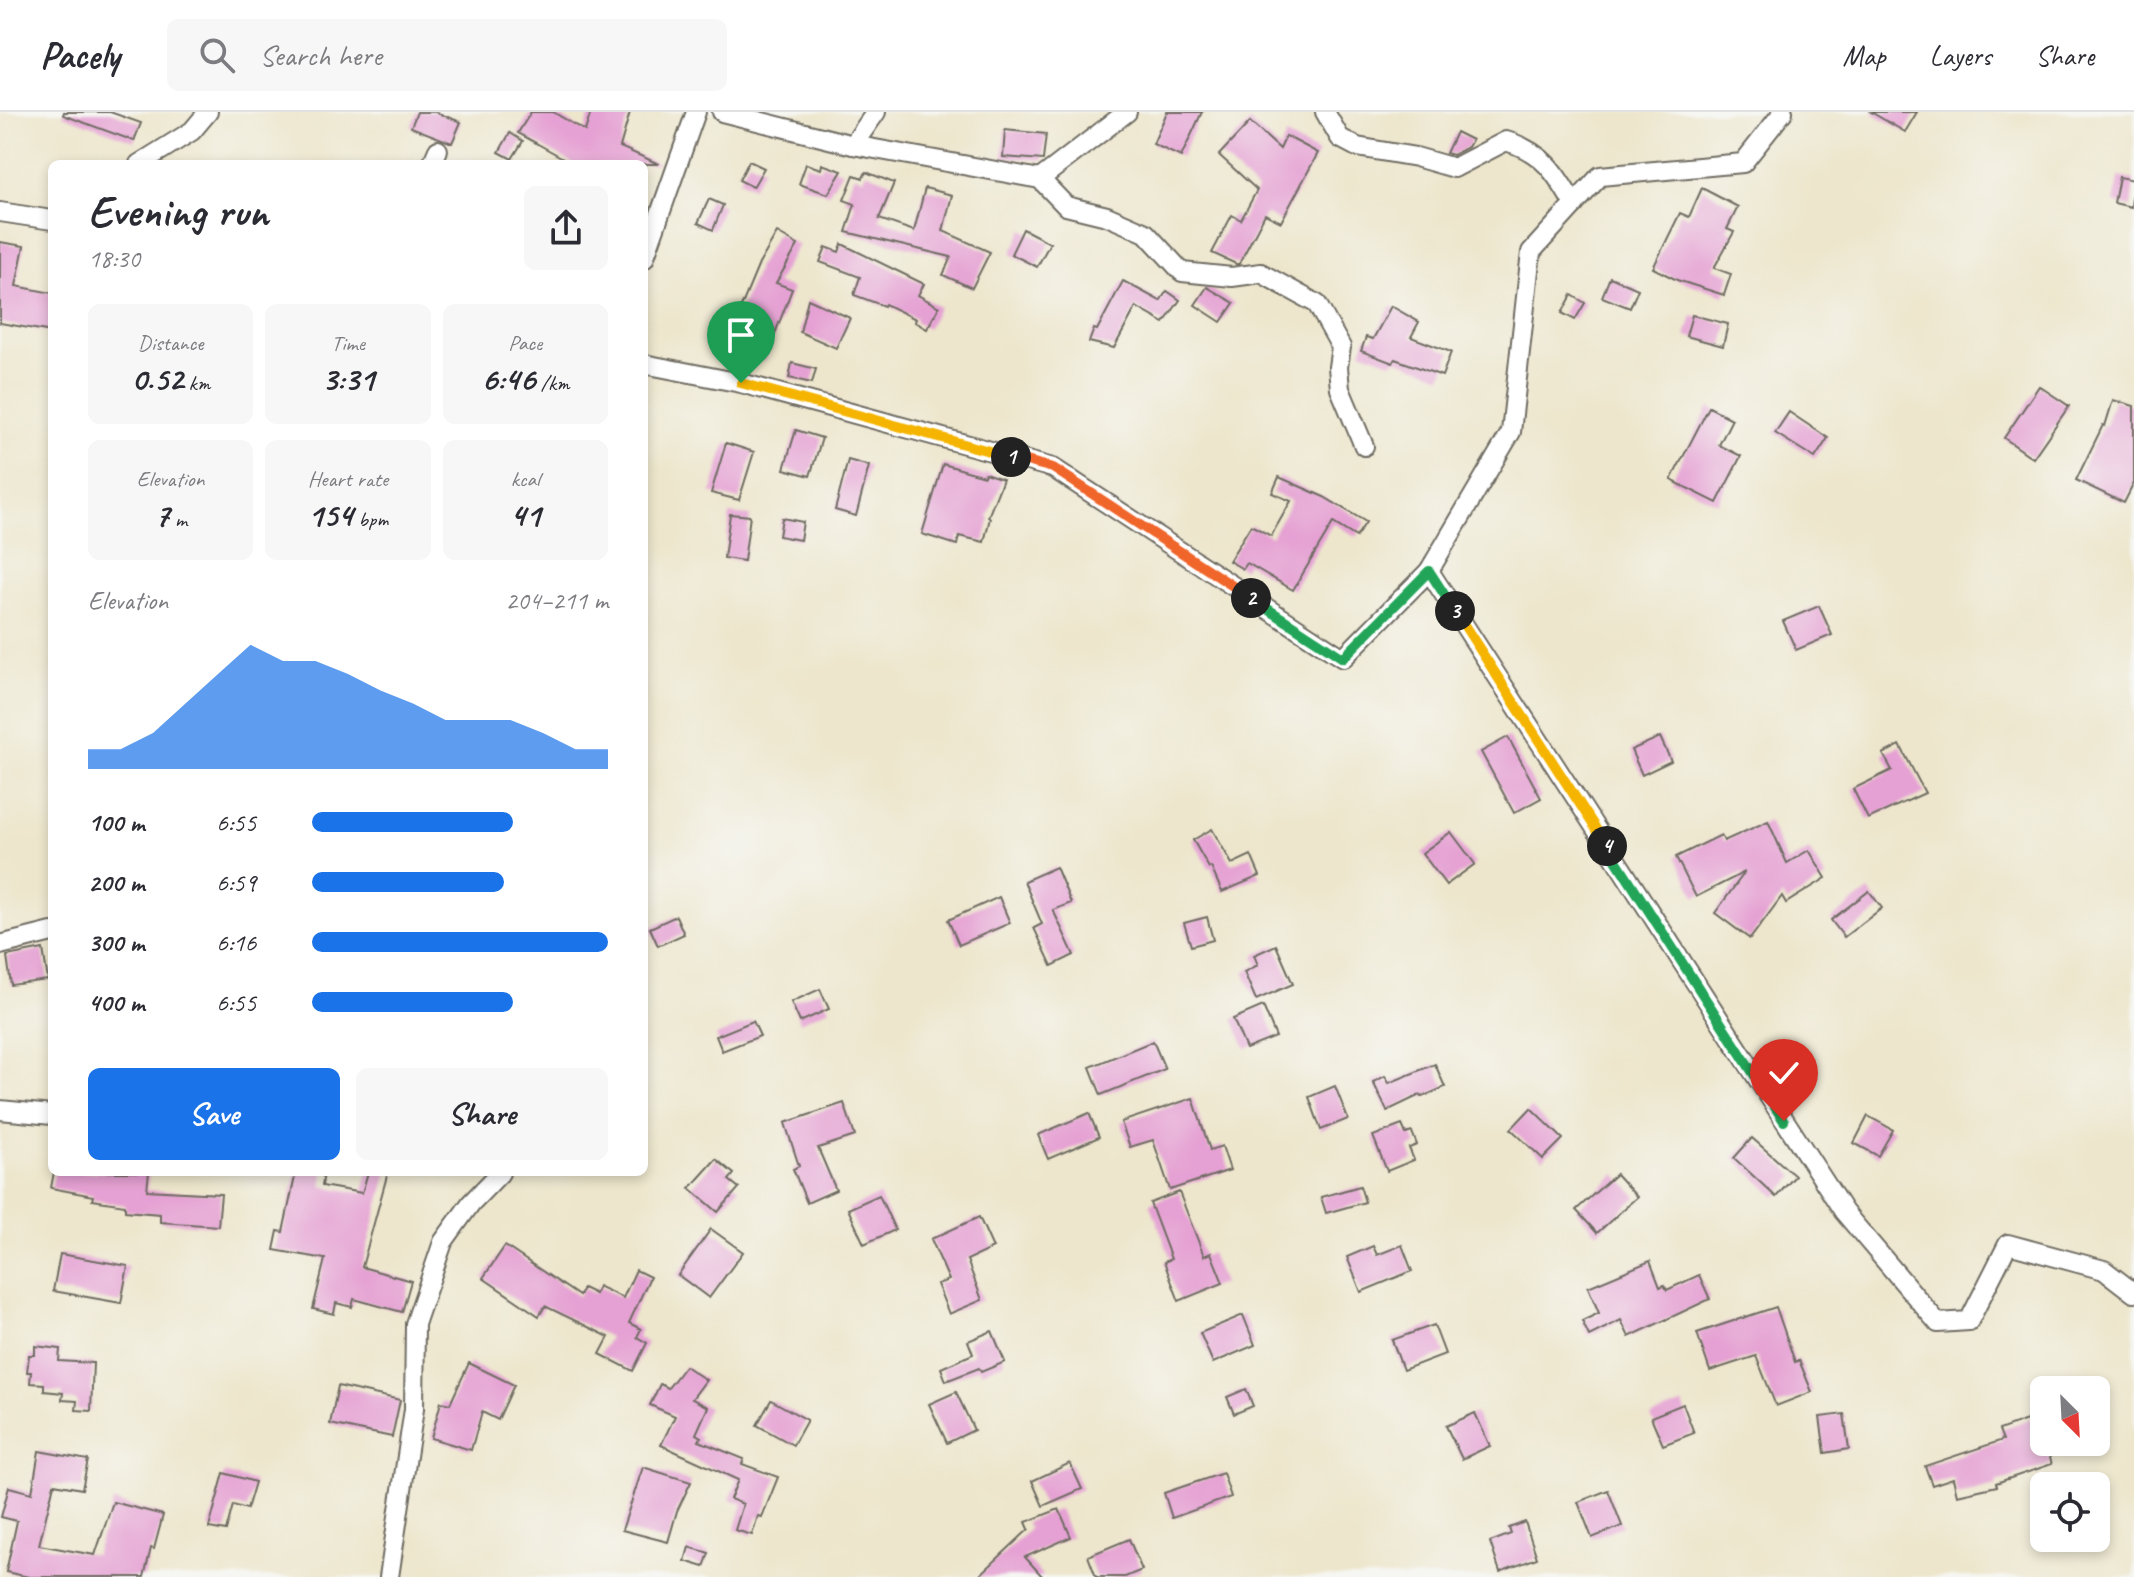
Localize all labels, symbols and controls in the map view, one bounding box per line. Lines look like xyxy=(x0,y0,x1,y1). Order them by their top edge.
search box xyxy=(167,19,727,91)
text: Pacely xyxy=(40,32,119,79)
icon: search xyxy=(195,33,239,77)
text: Search here xyxy=(259,36,382,74)
text: Map xyxy=(1843,38,1886,73)
text: Layers xyxy=(1930,38,1991,73)
text: Share xyxy=(2035,38,2094,73)
text: Evening run xyxy=(88,184,268,239)
button: share xyxy=(524,186,608,270)
text: 18:30 xyxy=(88,242,140,275)
pin xyxy=(707,301,775,383)
icon: arrive xyxy=(719,313,763,357)
text: Distance xyxy=(138,329,203,357)
text: Time xyxy=(331,329,365,357)
text: Pace xyxy=(508,329,542,357)
text: 0.52 xyxy=(131,357,183,400)
text: 3:31 xyxy=(322,357,374,400)
text: 6:46 xyxy=(481,357,535,400)
text: km xyxy=(183,369,210,397)
text: /km xyxy=(535,369,569,397)
pin: 1 xyxy=(991,437,1031,477)
text: 1 xyxy=(1006,443,1016,471)
text: Elevation xyxy=(137,465,205,493)
text: Heart rate xyxy=(308,465,388,493)
text: kcal xyxy=(511,465,540,493)
text: 7 xyxy=(154,493,169,536)
text: 154 xyxy=(308,493,353,536)
text: 41 xyxy=(510,493,541,536)
text: m xyxy=(169,505,187,533)
text: bpm xyxy=(353,505,388,533)
pin: 2 xyxy=(1231,578,1271,618)
text: Elevation xyxy=(88,584,168,617)
text: 204–211 m xyxy=(505,584,608,617)
text: 2 xyxy=(1246,584,1256,612)
pin: 3 xyxy=(1435,591,1475,631)
text: 3 xyxy=(1450,597,1460,625)
text: 100 m xyxy=(88,806,144,839)
text: 6:55 xyxy=(216,806,256,839)
pin: 4 xyxy=(1587,826,1627,866)
text: 4 xyxy=(1602,832,1612,860)
text: 200 m xyxy=(88,866,144,899)
text: 6:59 xyxy=(216,866,256,899)
text: 300 m xyxy=(88,926,144,959)
text: 6:16 xyxy=(216,926,256,959)
text: 400 m xyxy=(88,986,144,1019)
text: 6:55 xyxy=(216,986,256,1019)
pin xyxy=(1750,1039,1818,1121)
icon: check xyxy=(1762,1051,1806,1095)
button: Save xyxy=(88,1068,340,1160)
button: Share xyxy=(356,1068,608,1160)
north arrow xyxy=(2030,1376,2110,1456)
map controls xyxy=(2030,1376,2110,1552)
button: locate xyxy=(2030,1472,2110,1552)

